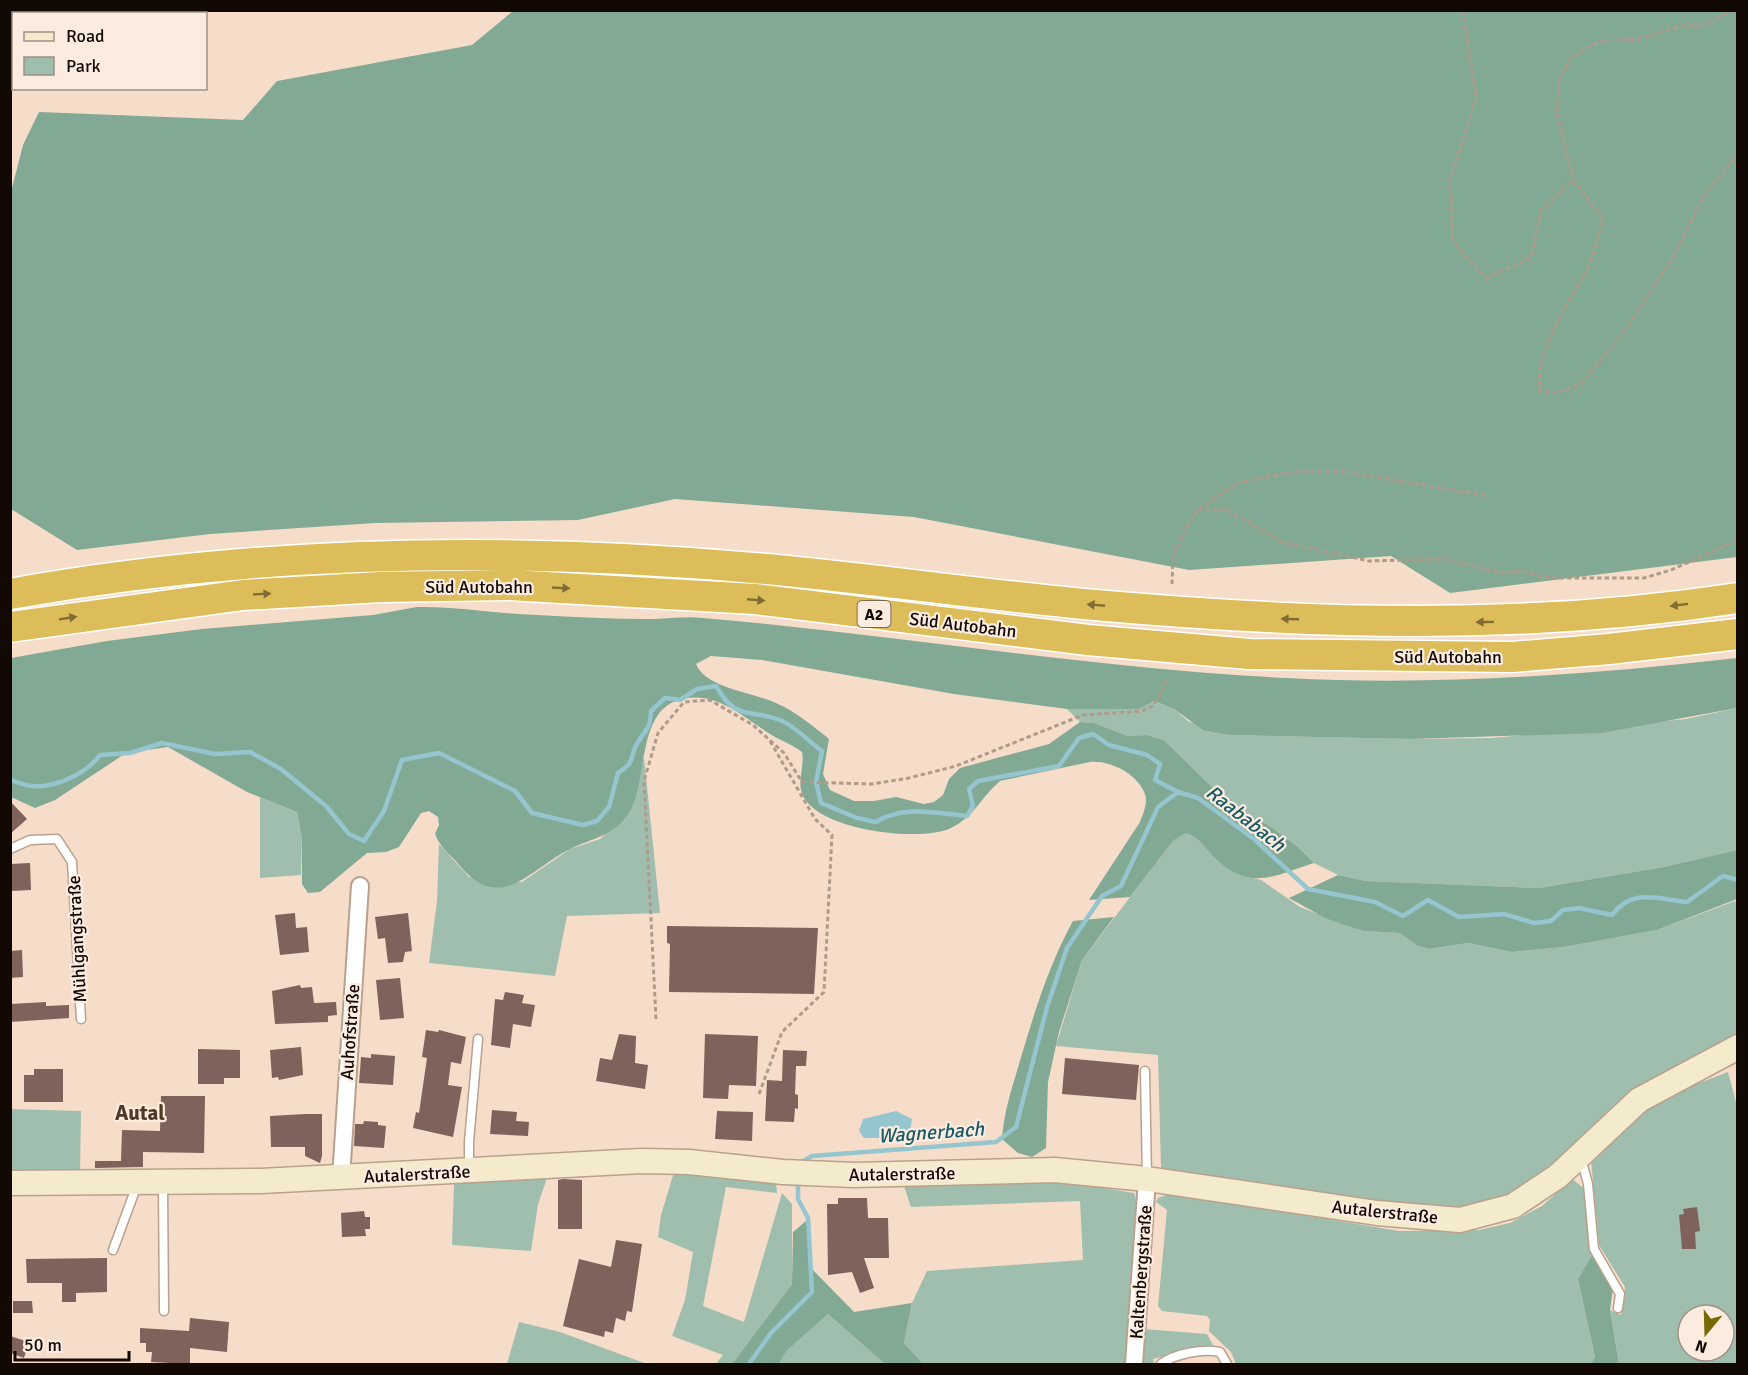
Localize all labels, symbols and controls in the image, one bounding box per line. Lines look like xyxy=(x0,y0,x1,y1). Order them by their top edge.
legend xyxy=(12,12,207,90)
text: Road xyxy=(66,25,105,47)
text: Park xyxy=(66,55,101,77)
street label: Süd Autobahn xyxy=(425,576,533,598)
one-way arrow xyxy=(552,584,571,593)
one-way arrow xyxy=(252,589,271,598)
one-way arrow xyxy=(747,595,766,605)
one-way arrow xyxy=(1086,600,1105,610)
one-way arrow xyxy=(1670,600,1689,610)
road number: A2 xyxy=(858,601,890,627)
street label: Süd Autobahn xyxy=(908,608,1018,642)
one-way arrow xyxy=(59,613,78,622)
one-way arrow xyxy=(1281,614,1300,623)
one-way arrow xyxy=(1476,617,1495,626)
street label: Süd Autobahn xyxy=(1394,646,1502,668)
water label: Raababach xyxy=(1201,780,1291,858)
street label: Mühlgangstraße xyxy=(63,875,91,1003)
street label: Auhofstraße xyxy=(336,983,364,1081)
district label: Autal xyxy=(115,1100,165,1126)
water label: Wagnerbach xyxy=(877,1116,986,1149)
street label: Autalerstraße xyxy=(363,1160,471,1188)
street label: Autalerstraße xyxy=(848,1162,956,1186)
street label: Autalerstraße xyxy=(1331,1195,1439,1229)
street label: Kaltenbergstraße xyxy=(1125,1204,1157,1340)
north arrow xyxy=(1676,1303,1736,1363)
scale bar xyxy=(15,1324,129,1362)
text: 50 m xyxy=(24,1334,62,1356)
text: N xyxy=(1693,1335,1710,1358)

